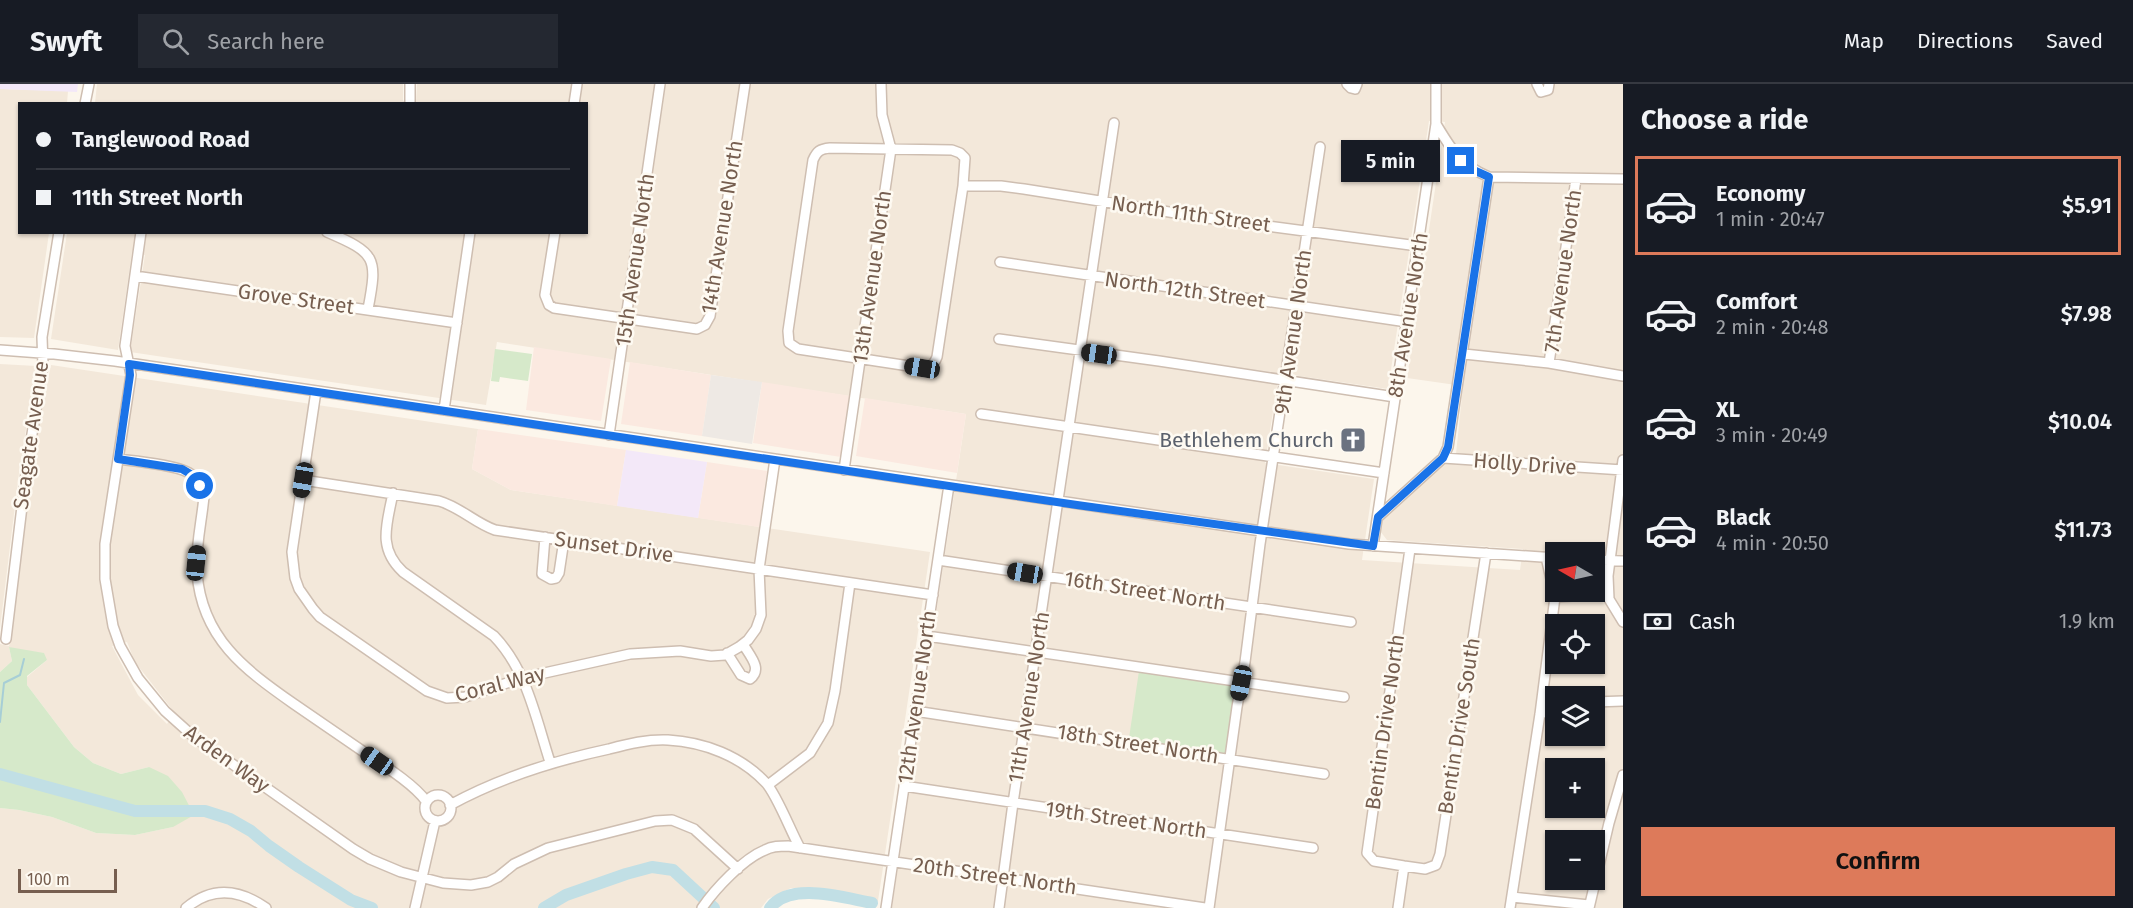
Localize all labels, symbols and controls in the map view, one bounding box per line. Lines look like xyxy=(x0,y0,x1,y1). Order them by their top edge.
search box xyxy=(138,14,558,68)
text: Swyft xyxy=(30,25,102,58)
icon: search xyxy=(159,25,192,58)
text: Search here xyxy=(207,28,325,55)
text: Map xyxy=(1844,28,1884,54)
text: Directions xyxy=(1917,28,2013,54)
text: Saved xyxy=(2046,28,2103,54)
text: Choose a ride xyxy=(1641,104,1808,136)
text: Tanglewood Road xyxy=(72,126,250,153)
street label: 14th Avenue North xyxy=(695,138,749,316)
callout: 5 min xyxy=(1341,140,1440,182)
route end xyxy=(1447,147,1474,174)
text: 5 min xyxy=(1366,149,1415,173)
street label: 15th Avenue North xyxy=(610,172,660,348)
icon: car xyxy=(1644,179,1698,233)
text: Economy xyxy=(1716,180,1805,207)
text: 11th Street North xyxy=(72,184,243,211)
street label: 7th Avenue North xyxy=(1539,188,1587,354)
street label: 13th Avenue North xyxy=(847,189,897,365)
street label: North 11th Street xyxy=(1110,190,1273,238)
text: $5.91 xyxy=(2062,192,2112,219)
text: 1 min · 20:47 xyxy=(1716,207,1825,231)
street label: 8th Avenue North xyxy=(1382,231,1434,399)
street label: 9th Avenue North xyxy=(1269,248,1317,416)
street label: North 12th Street xyxy=(1103,266,1267,314)
street label: Grove Street xyxy=(236,278,356,320)
icon: car xyxy=(1644,287,1698,341)
text: Comfort xyxy=(1716,288,1797,315)
text: $7.98 xyxy=(2061,300,2112,327)
text: 2 min · 20:48 xyxy=(1716,315,1829,339)
car xyxy=(1080,343,1118,365)
car xyxy=(903,356,941,380)
street label: Seagate Avenue xyxy=(8,359,54,511)
icon: car xyxy=(1644,395,1698,449)
text: XL xyxy=(1716,396,1740,423)
text: $10.04 xyxy=(2048,408,2112,435)
text: 3 min · 20:49 xyxy=(1716,423,1828,447)
church icon: Bethlehem Church xyxy=(1338,425,1368,455)
place label: Bethlehem Church xyxy=(1159,427,1334,453)
street label: Holly Drive xyxy=(1472,447,1578,481)
car xyxy=(291,461,315,499)
route start xyxy=(186,472,213,499)
icon: car xyxy=(1644,503,1698,557)
text: Black xyxy=(1716,504,1771,531)
text: $11.73 xyxy=(2054,516,2112,543)
street label: Sunset Drive xyxy=(553,526,675,568)
text: 4 min · 20:50 xyxy=(1716,531,1829,555)
north arrow xyxy=(1545,542,1605,602)
map controls xyxy=(1545,542,1605,890)
car xyxy=(185,544,207,582)
car xyxy=(1006,561,1044,585)
street label: 16th Street North xyxy=(1063,565,1227,617)
icon: cash xyxy=(1641,605,1674,638)
text: Cash xyxy=(1689,608,1736,635)
street label: 12th Avenue North xyxy=(892,609,942,785)
street label: 11th Avenue North xyxy=(1003,609,1055,785)
text: 1.9 km xyxy=(2059,609,2115,633)
button: locate xyxy=(1545,614,1605,674)
street label: Bentin Drive North xyxy=(1360,632,1410,812)
street label: Bentin Drive South xyxy=(1432,636,1486,816)
street label: Coral Way xyxy=(452,660,548,708)
car xyxy=(1229,664,1253,702)
button: layers xyxy=(1545,686,1605,746)
street label: 18th Street North xyxy=(1055,718,1221,770)
street label: Arden Way xyxy=(179,719,275,799)
car xyxy=(357,743,397,779)
button: + xyxy=(1545,758,1605,818)
street label: 19th Street North xyxy=(1044,796,1208,844)
button: Confirm xyxy=(1641,827,2115,896)
button: − xyxy=(1545,830,1605,890)
street label: 20th Street North xyxy=(912,852,1078,900)
scale bar xyxy=(18,866,117,894)
text: 100 m xyxy=(27,870,70,889)

